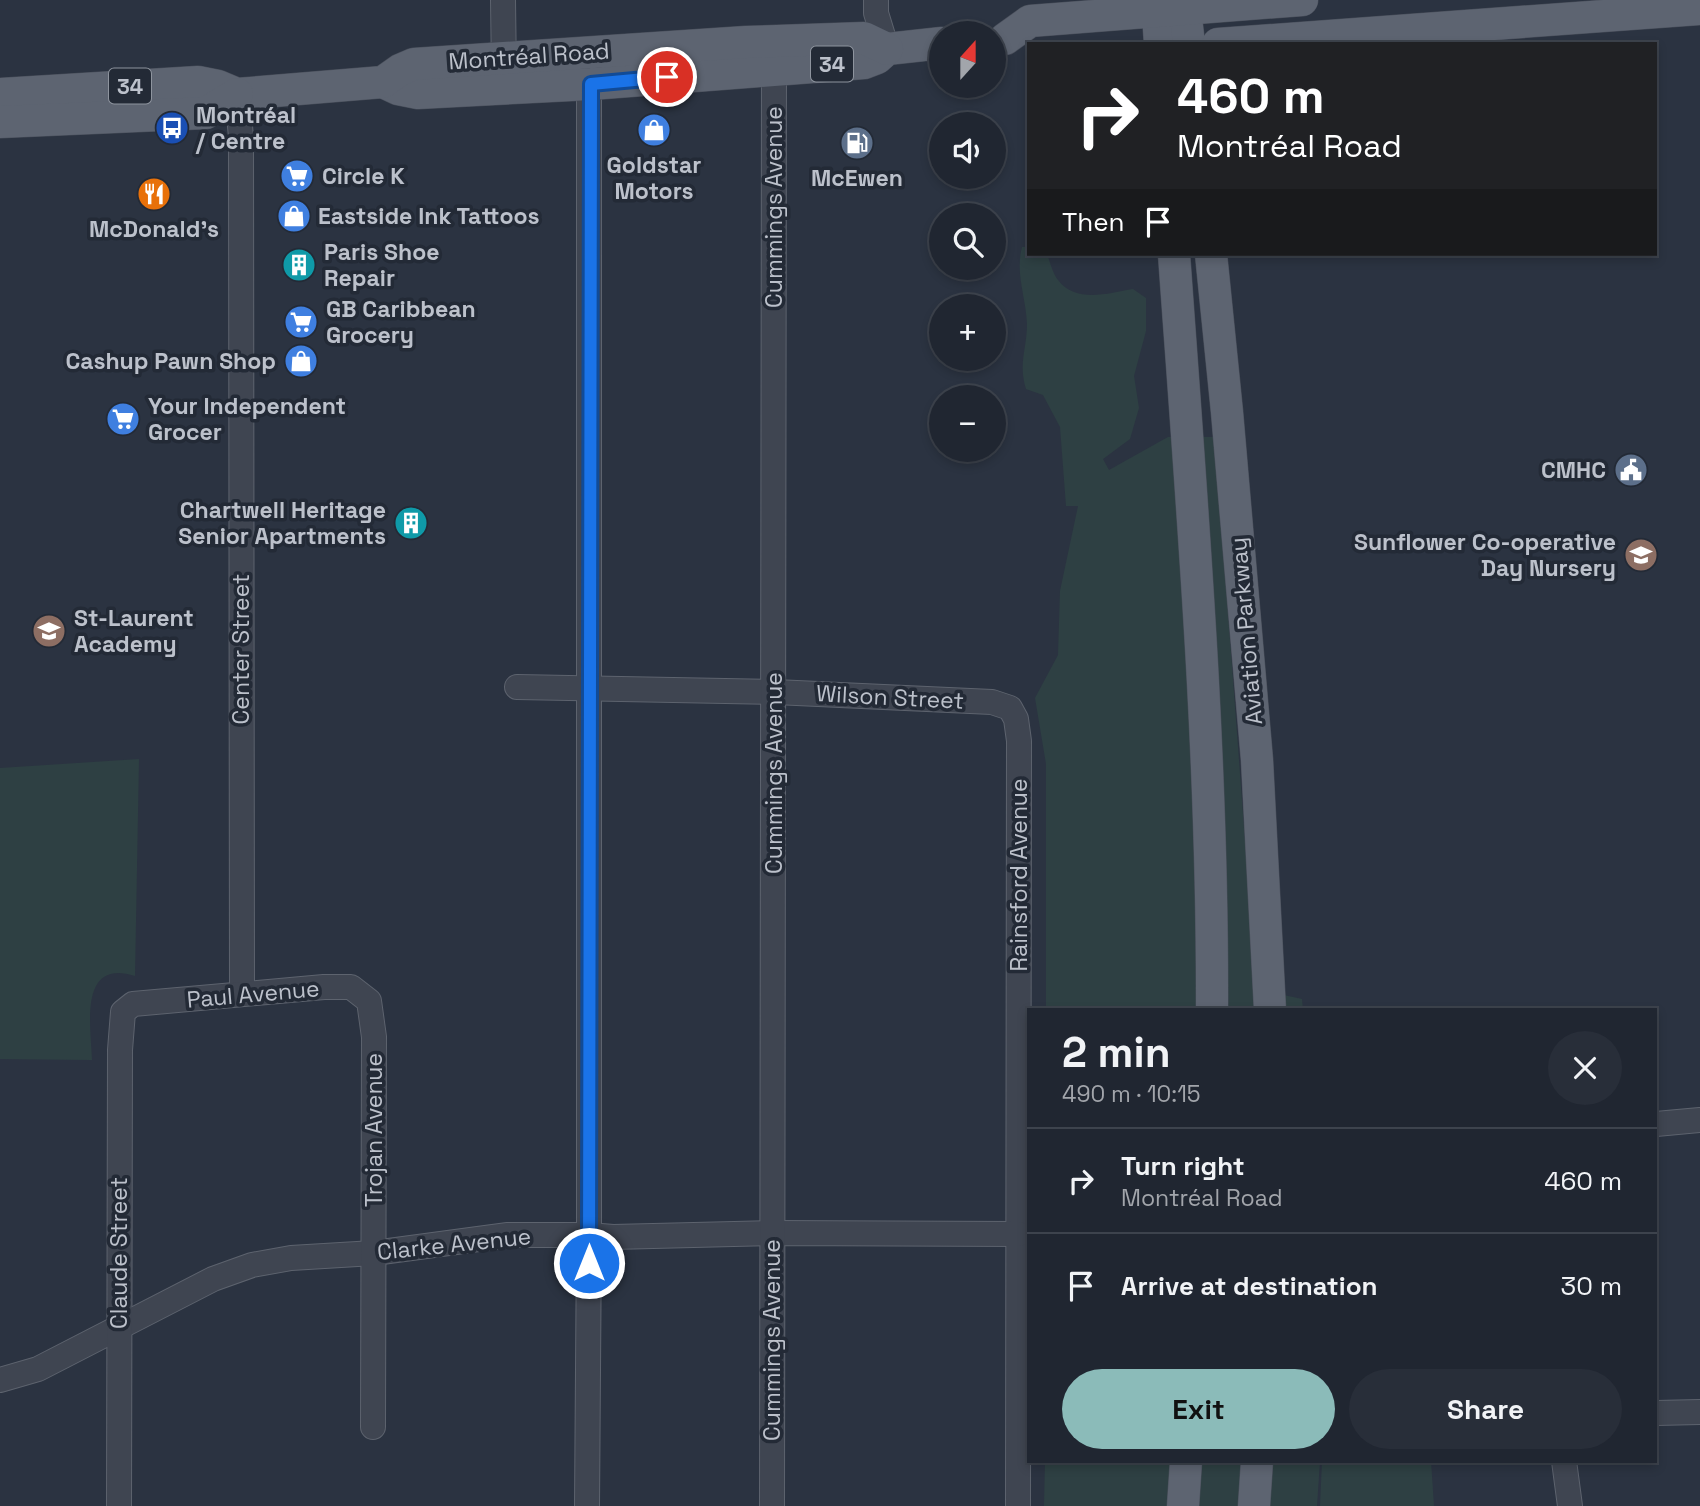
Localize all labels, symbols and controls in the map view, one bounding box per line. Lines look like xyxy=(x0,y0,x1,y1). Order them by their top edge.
north arrow xyxy=(929,21,1006,98)
map controls xyxy=(929,21,1006,462)
street label: Montréal Road xyxy=(447,35,611,77)
road number: 34 xyxy=(811,46,853,82)
pin xyxy=(637,47,697,107)
icon: arrive xyxy=(648,58,686,96)
text: 460 m xyxy=(1177,65,1325,127)
road number: 34 xyxy=(109,68,151,104)
icon: right xyxy=(1062,70,1153,161)
place label: Montréal / Centre xyxy=(195,100,296,156)
street label: Cummings Avenue xyxy=(759,106,789,308)
bus stop icon: Montréal / Centre xyxy=(153,109,191,147)
shop icon: Goldstar Motors xyxy=(635,111,673,149)
button: sound xyxy=(929,112,1006,189)
fuel station icon: McEwen xyxy=(838,124,876,162)
text: Montréal Road xyxy=(1177,126,1402,166)
place label: Goldstar Motors xyxy=(607,150,701,206)
supermarket icon: Circle K xyxy=(278,157,316,195)
place label: Circle K xyxy=(322,161,405,191)
place label: McEwen xyxy=(811,163,903,193)
restaurant icon: McDonald's xyxy=(135,175,173,213)
shop icon: Eastside Ink Tattoos xyxy=(275,197,313,235)
place label: Eastside Ink Tattoos xyxy=(318,201,540,231)
button: search xyxy=(929,203,1006,280)
icon: arrive xyxy=(1139,203,1177,241)
text: Then xyxy=(1062,205,1125,239)
place label: McDonald's xyxy=(89,214,219,244)
place label: Paris Shoe Repair xyxy=(324,237,440,293)
building icon: Paris Shoe Repair xyxy=(280,246,318,284)
place label: GB Caribbean Grocery xyxy=(326,294,476,350)
button: + xyxy=(929,294,1006,371)
supermarket icon: GB Caribbean Grocery xyxy=(282,303,320,341)
shop icon: Cashup Pawn Shop xyxy=(282,342,320,380)
place label: Cashup Pawn Shop xyxy=(65,346,276,376)
button: − xyxy=(929,385,1006,462)
place label: Your Independent Grocer xyxy=(148,391,346,447)
supermarket icon: Your Independent Grocer xyxy=(104,400,142,438)
public building icon: CMHC xyxy=(1612,451,1650,489)
place label: CMHC xyxy=(1541,455,1606,485)
place label: Chartwell Heritage Senior Apartments xyxy=(178,495,386,551)
building icon: Chartwell Heritage Senior Apartments xyxy=(392,504,430,542)
place label: Sunflower Co-operative Day Nursery xyxy=(1354,527,1616,583)
street label: Aviation Parkway xyxy=(1223,536,1269,726)
school or university icon: Sunflower Co-operative Day Nursery xyxy=(1622,536,1660,574)
street label: Center Street xyxy=(226,574,256,724)
place label: St-Laurent Academy xyxy=(74,603,194,659)
school or university icon: St-Laurent Academy xyxy=(30,612,68,650)
street label: Cummings Avenue xyxy=(759,672,789,874)
street label: Wilson Street xyxy=(815,678,965,716)
street label: Rainsford Avenue xyxy=(1004,778,1034,972)
street label: Paul Avenue xyxy=(185,973,321,1015)
text: 2 min xyxy=(1062,1026,1171,1079)
button: close xyxy=(1548,1031,1622,1105)
street label: Trojan Avenue xyxy=(359,1053,389,1207)
text: 490 m · 10:15 xyxy=(1062,1079,1201,1109)
text: Turn right xyxy=(1121,1149,1245,1183)
icon: right xyxy=(1062,1162,1100,1200)
text: 460 m xyxy=(1544,1164,1622,1198)
street label: Claude Street xyxy=(104,1177,134,1329)
text: Montréal Road xyxy=(1121,1183,1283,1213)
street label: Clarke Avenue xyxy=(376,1221,532,1267)
position arrow xyxy=(552,1226,626,1300)
street label: Cummings Avenue xyxy=(757,1239,787,1441)
icon: arrive xyxy=(1062,1267,1100,1305)
text: Arrive at destination xyxy=(1121,1269,1378,1303)
text: 30 m xyxy=(1561,1269,1622,1303)
button: Exit xyxy=(1062,1369,1335,1449)
button: Share xyxy=(1349,1369,1622,1449)

